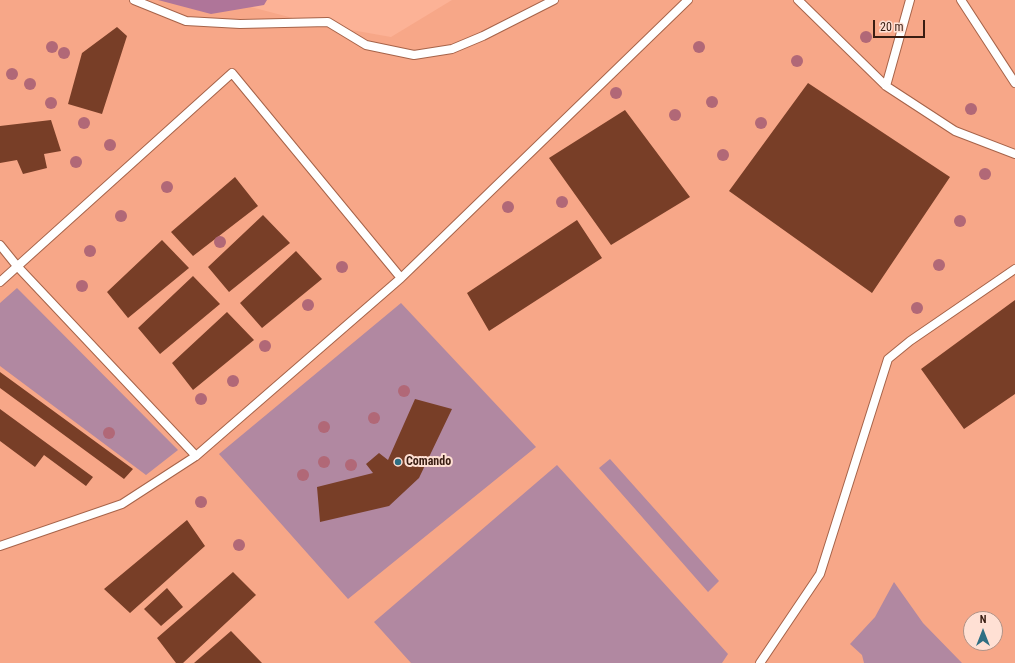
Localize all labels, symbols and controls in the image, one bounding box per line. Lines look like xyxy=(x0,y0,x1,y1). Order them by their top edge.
scale bar xyxy=(875,12,927,38)
text: 20 m xyxy=(880,20,904,34)
place label: Comando xyxy=(406,455,451,469)
marker: Comando xyxy=(393,457,403,467)
north arrow xyxy=(963,611,1003,651)
text: N xyxy=(980,613,986,626)

